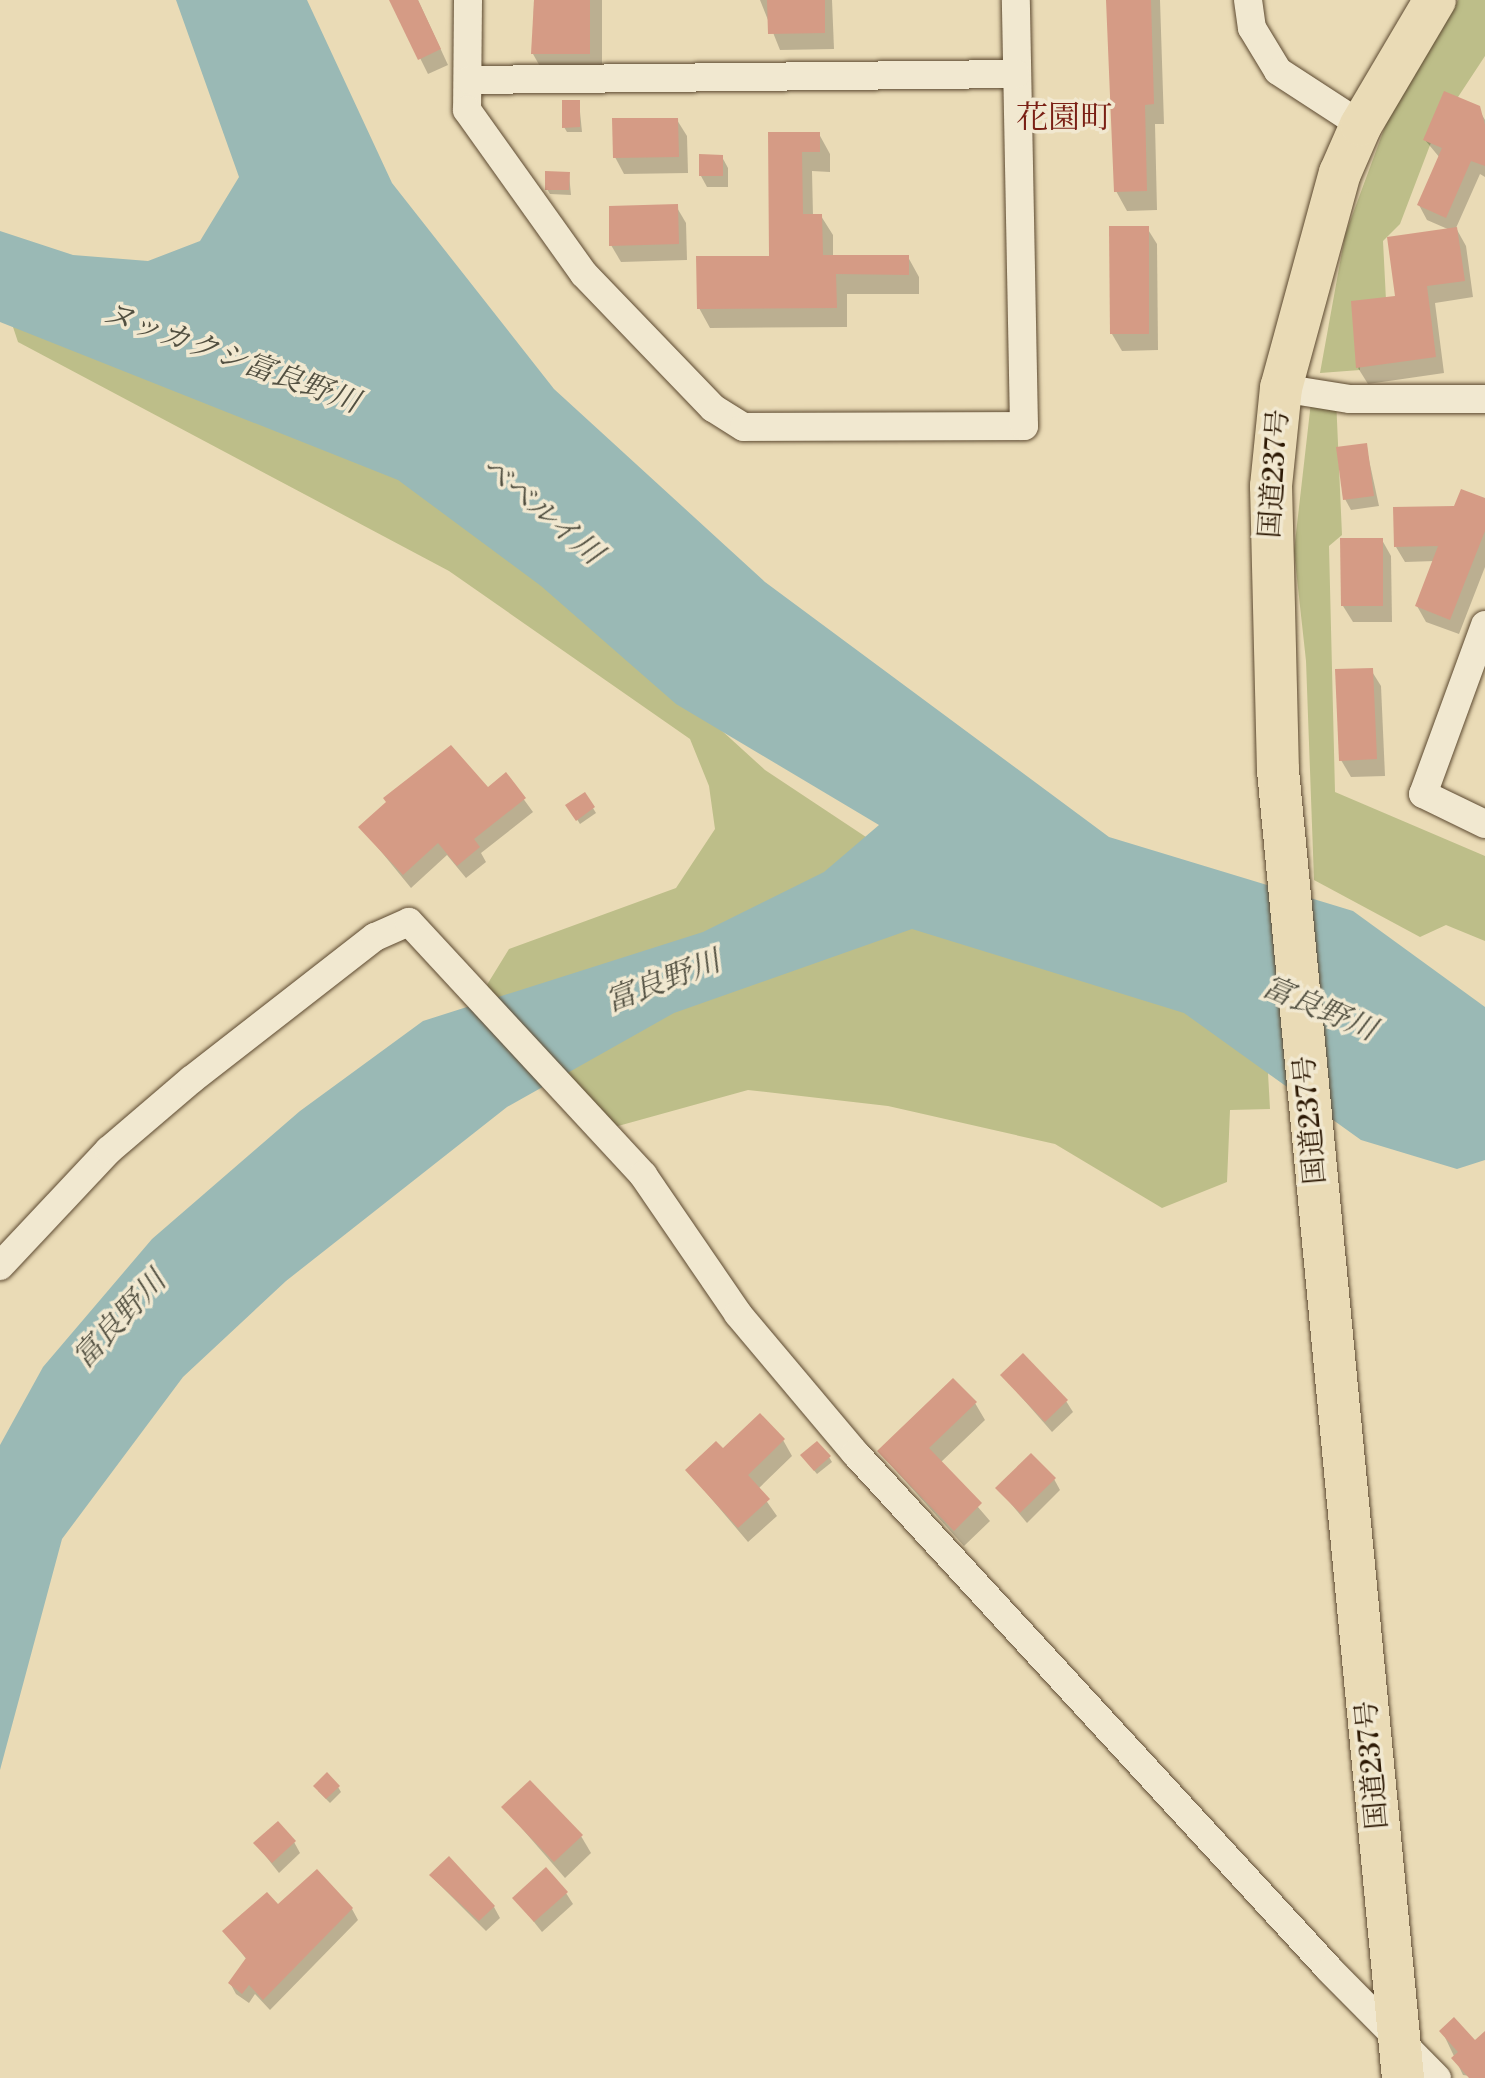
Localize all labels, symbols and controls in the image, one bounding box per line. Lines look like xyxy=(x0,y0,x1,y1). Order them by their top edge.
district label: 花園町 xyxy=(1016,99,1112,137)
water label: ヌッカクシ富良野川 xyxy=(98,295,364,421)
street label: 国道237号 xyxy=(1254,409,1296,539)
water label: ベベルイ川 xyxy=(472,449,610,573)
water label: 富良野川 xyxy=(601,944,725,1020)
water label: 富良野川 xyxy=(1257,969,1381,1049)
street label: 国道237号 xyxy=(1289,1054,1333,1186)
water label: 富良野川 xyxy=(66,1264,174,1376)
street label: 国道237号 xyxy=(1351,1699,1395,1831)

